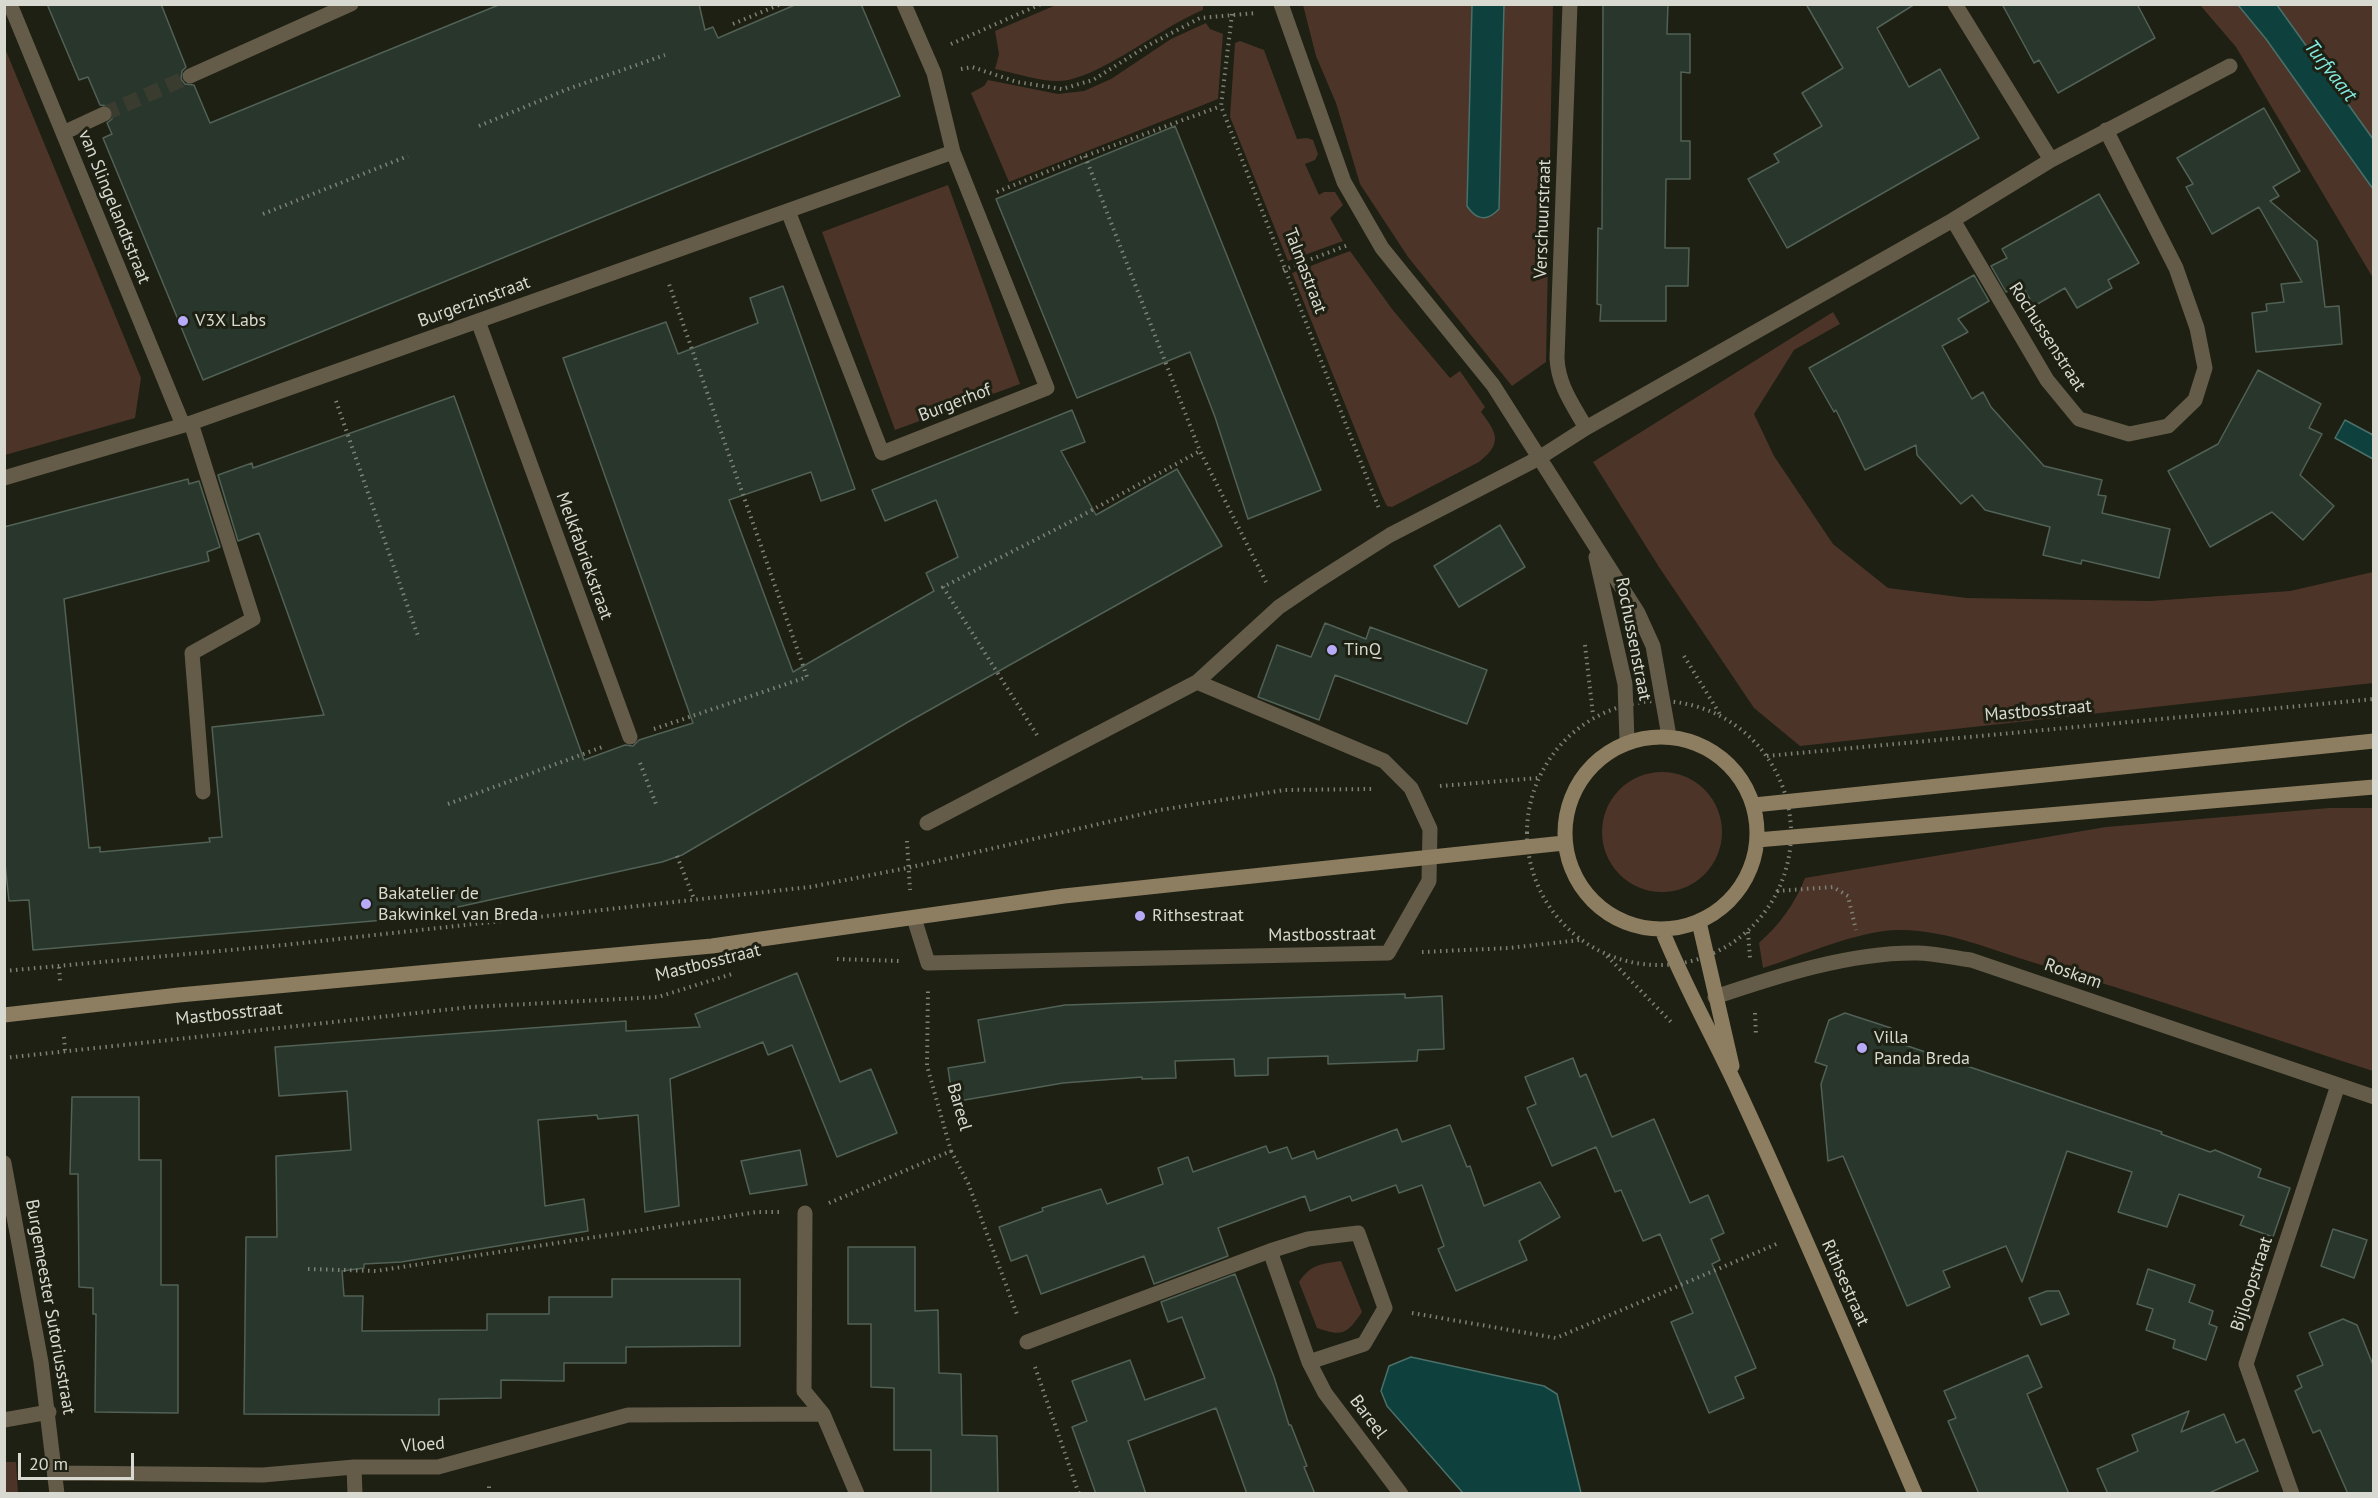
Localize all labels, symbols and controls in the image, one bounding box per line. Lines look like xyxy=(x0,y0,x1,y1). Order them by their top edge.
water label: Turfvaart xyxy=(2299,35,2361,107)
street label: van Slingelandtstraat xyxy=(73,127,155,287)
street label: Verschuurstraat xyxy=(1530,159,1556,279)
street label: Talmastraat xyxy=(1279,225,1331,317)
street label: Burgerzinstraat xyxy=(415,272,533,332)
street label: Rochussenstraat xyxy=(2004,279,2090,395)
place label: V3X Labs xyxy=(195,310,266,332)
marker: V3X Labs xyxy=(176,314,190,328)
street label: Burgerhof xyxy=(916,379,994,427)
street label: Melkfabriekstraat xyxy=(551,489,617,623)
street label: Rochussenstraat xyxy=(1610,576,1656,702)
place label: TinQ xyxy=(1344,639,1381,661)
marker: TinQ xyxy=(1325,643,1339,657)
street label: Mastbosstraat xyxy=(1983,696,2093,726)
place label: Bakatelier de Bakwinkel van Breda xyxy=(378,883,538,926)
marker: Bakatelier de Bakwinkel van Breda xyxy=(359,897,373,911)
place label: Rithsestraat xyxy=(1152,905,1244,927)
marker: Rithsestraat xyxy=(1133,909,1147,923)
street label: Mastbosstraat xyxy=(1268,923,1376,947)
street label: Mastbosstraat xyxy=(653,940,763,986)
street label: Roskam xyxy=(2041,954,2105,994)
street label: Mastbosstraat xyxy=(174,998,284,1030)
place label: Villa Panda Breda xyxy=(1874,1027,1970,1070)
marker: Villa Panda Breda xyxy=(1855,1041,1869,1055)
street label: Bareel xyxy=(942,1081,976,1133)
street label: Burgemeester Sutoriusstraat xyxy=(20,1198,80,1416)
street label: Bijloopstraat xyxy=(2227,1234,2277,1334)
street label: Rithsestraat xyxy=(1816,1237,1874,1329)
street label: Bareel xyxy=(1345,1391,1391,1443)
street label: Vloed xyxy=(400,1433,446,1457)
scale bar xyxy=(21,1441,136,1479)
text: 20 m xyxy=(29,1452,68,1475)

